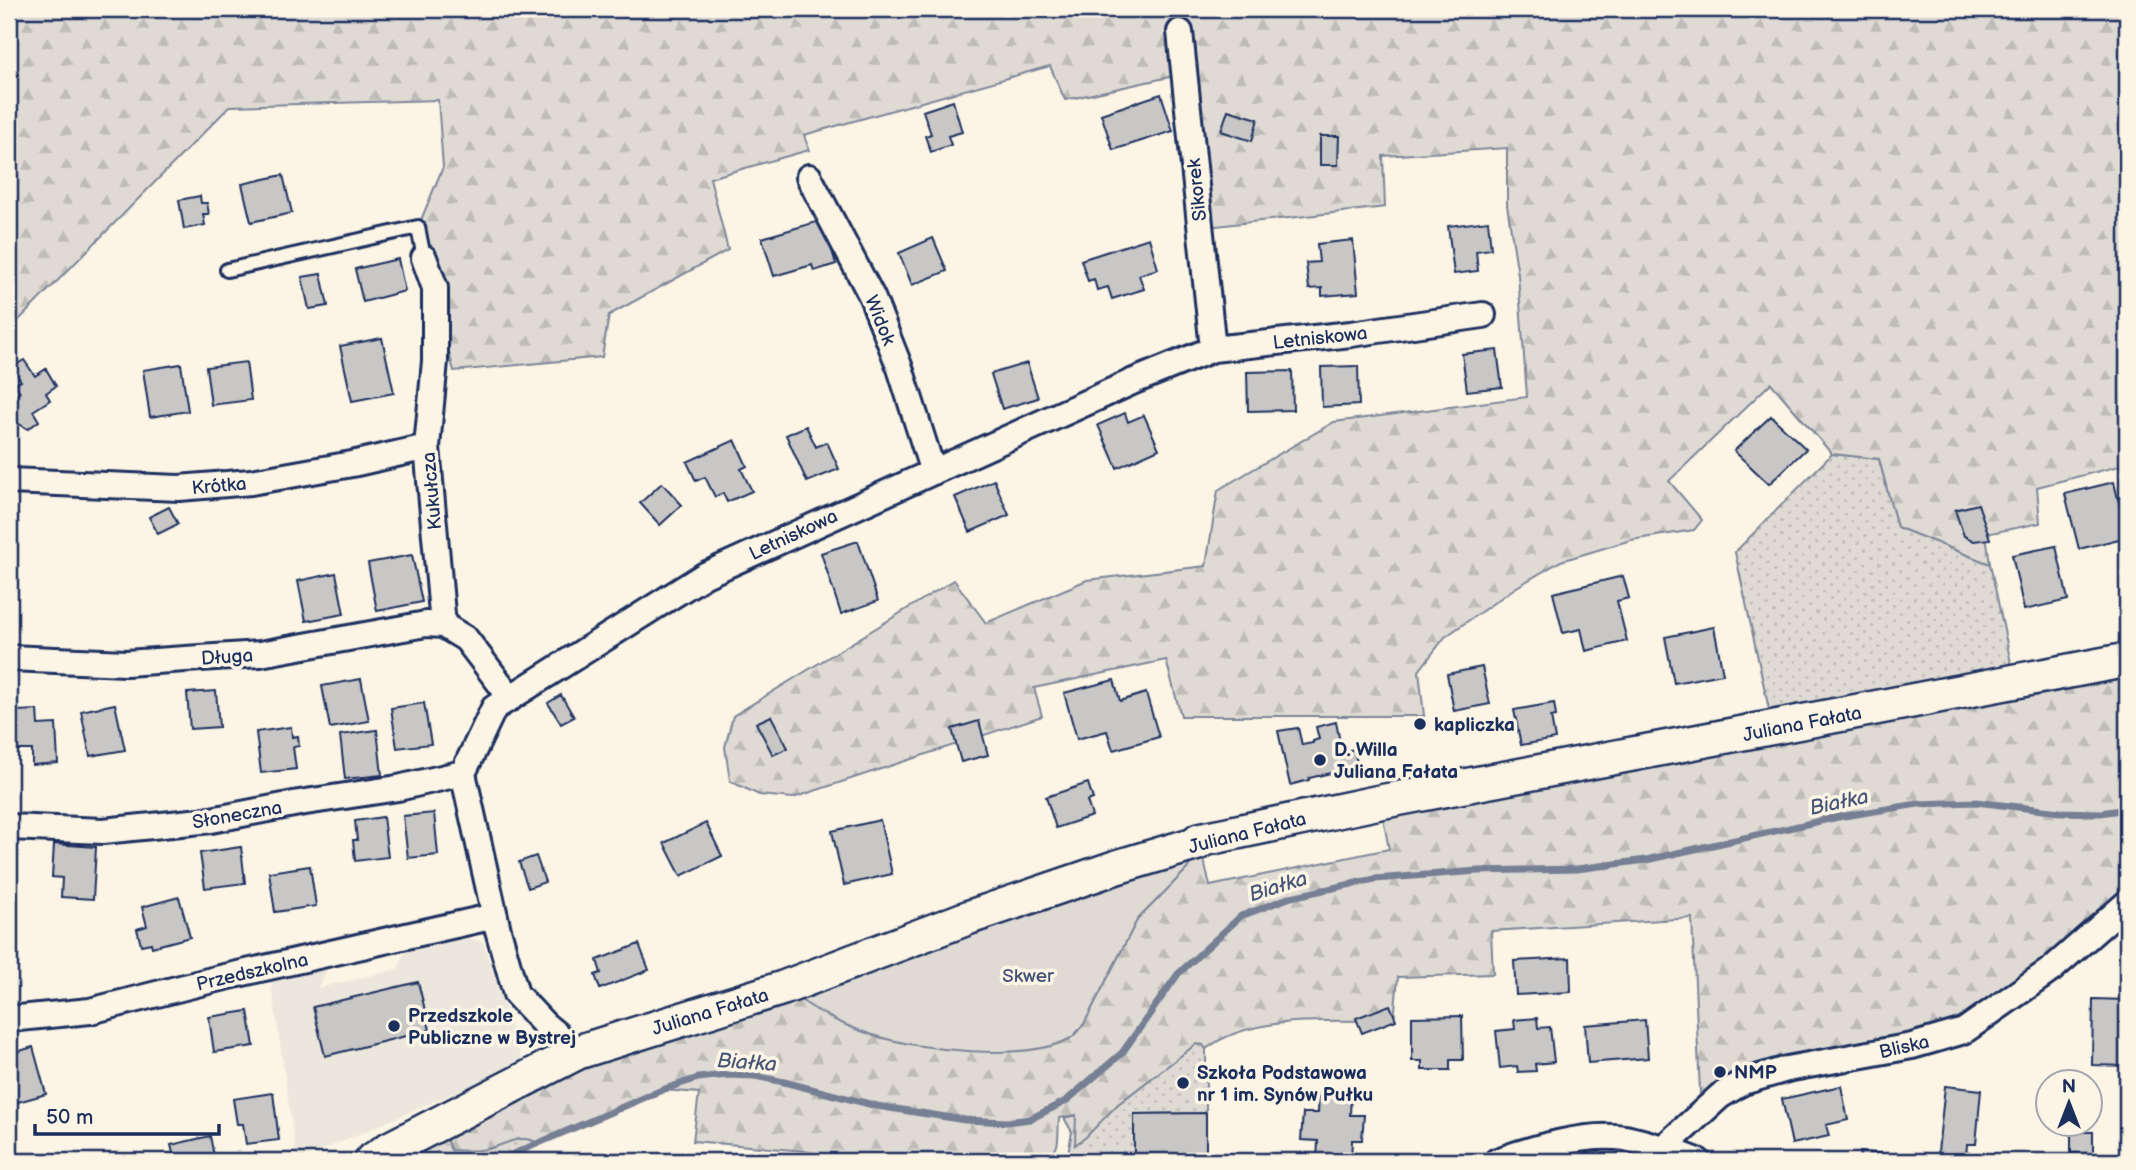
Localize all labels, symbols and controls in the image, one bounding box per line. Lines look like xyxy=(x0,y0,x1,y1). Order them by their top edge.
street label: Sikorek xyxy=(1183,157,1212,222)
street label: Widok xyxy=(859,292,900,350)
street label: Letniskowa xyxy=(1272,322,1369,355)
street label: Kukułcza xyxy=(418,451,447,531)
street label: Krótka xyxy=(191,473,247,500)
street label: Letniskowa xyxy=(746,505,842,566)
street label: Długa xyxy=(200,644,254,671)
street label: Juliana Fałata xyxy=(1741,702,1864,747)
place label: kapliczka xyxy=(1434,714,1515,737)
marker: kapliczka xyxy=(1412,716,1428,732)
place label: D. Willa Juliana Fałata xyxy=(1334,739,1458,784)
marker: D. Willa Juliana Fałata xyxy=(1312,752,1328,768)
water label: Białka xyxy=(1807,784,1871,821)
street label: Słoneczna xyxy=(191,796,284,835)
street label: Juliana Fałata xyxy=(1186,808,1309,859)
water label: Białka xyxy=(1246,866,1310,907)
street label: Przedszkolna xyxy=(194,948,310,996)
park label: Skwer xyxy=(1002,965,1055,988)
street label: Juliana Fałata xyxy=(649,984,771,1041)
place label: Przedszkole Publiczne w Bystrej xyxy=(408,1005,576,1050)
marker: Przedszkole Publiczne w Bystrej xyxy=(386,1018,402,1034)
street label: Bliska xyxy=(1877,1031,1932,1064)
water label: Białka xyxy=(716,1048,778,1077)
place label: Szkoła Podstawowa nr 1 im. Synów Pułku xyxy=(1197,1062,1373,1107)
place label: NMP xyxy=(1734,1062,1777,1085)
marker: NMP xyxy=(1712,1064,1728,1080)
north arrow xyxy=(2035,1068,2104,1138)
marker: Szkoła Podstawowa nr 1 im. Synów Pułku xyxy=(1175,1075,1191,1091)
text: N xyxy=(2062,1076,2076,1099)
scale bar xyxy=(35,1093,219,1137)
text: 50 m xyxy=(46,1105,93,1130)

